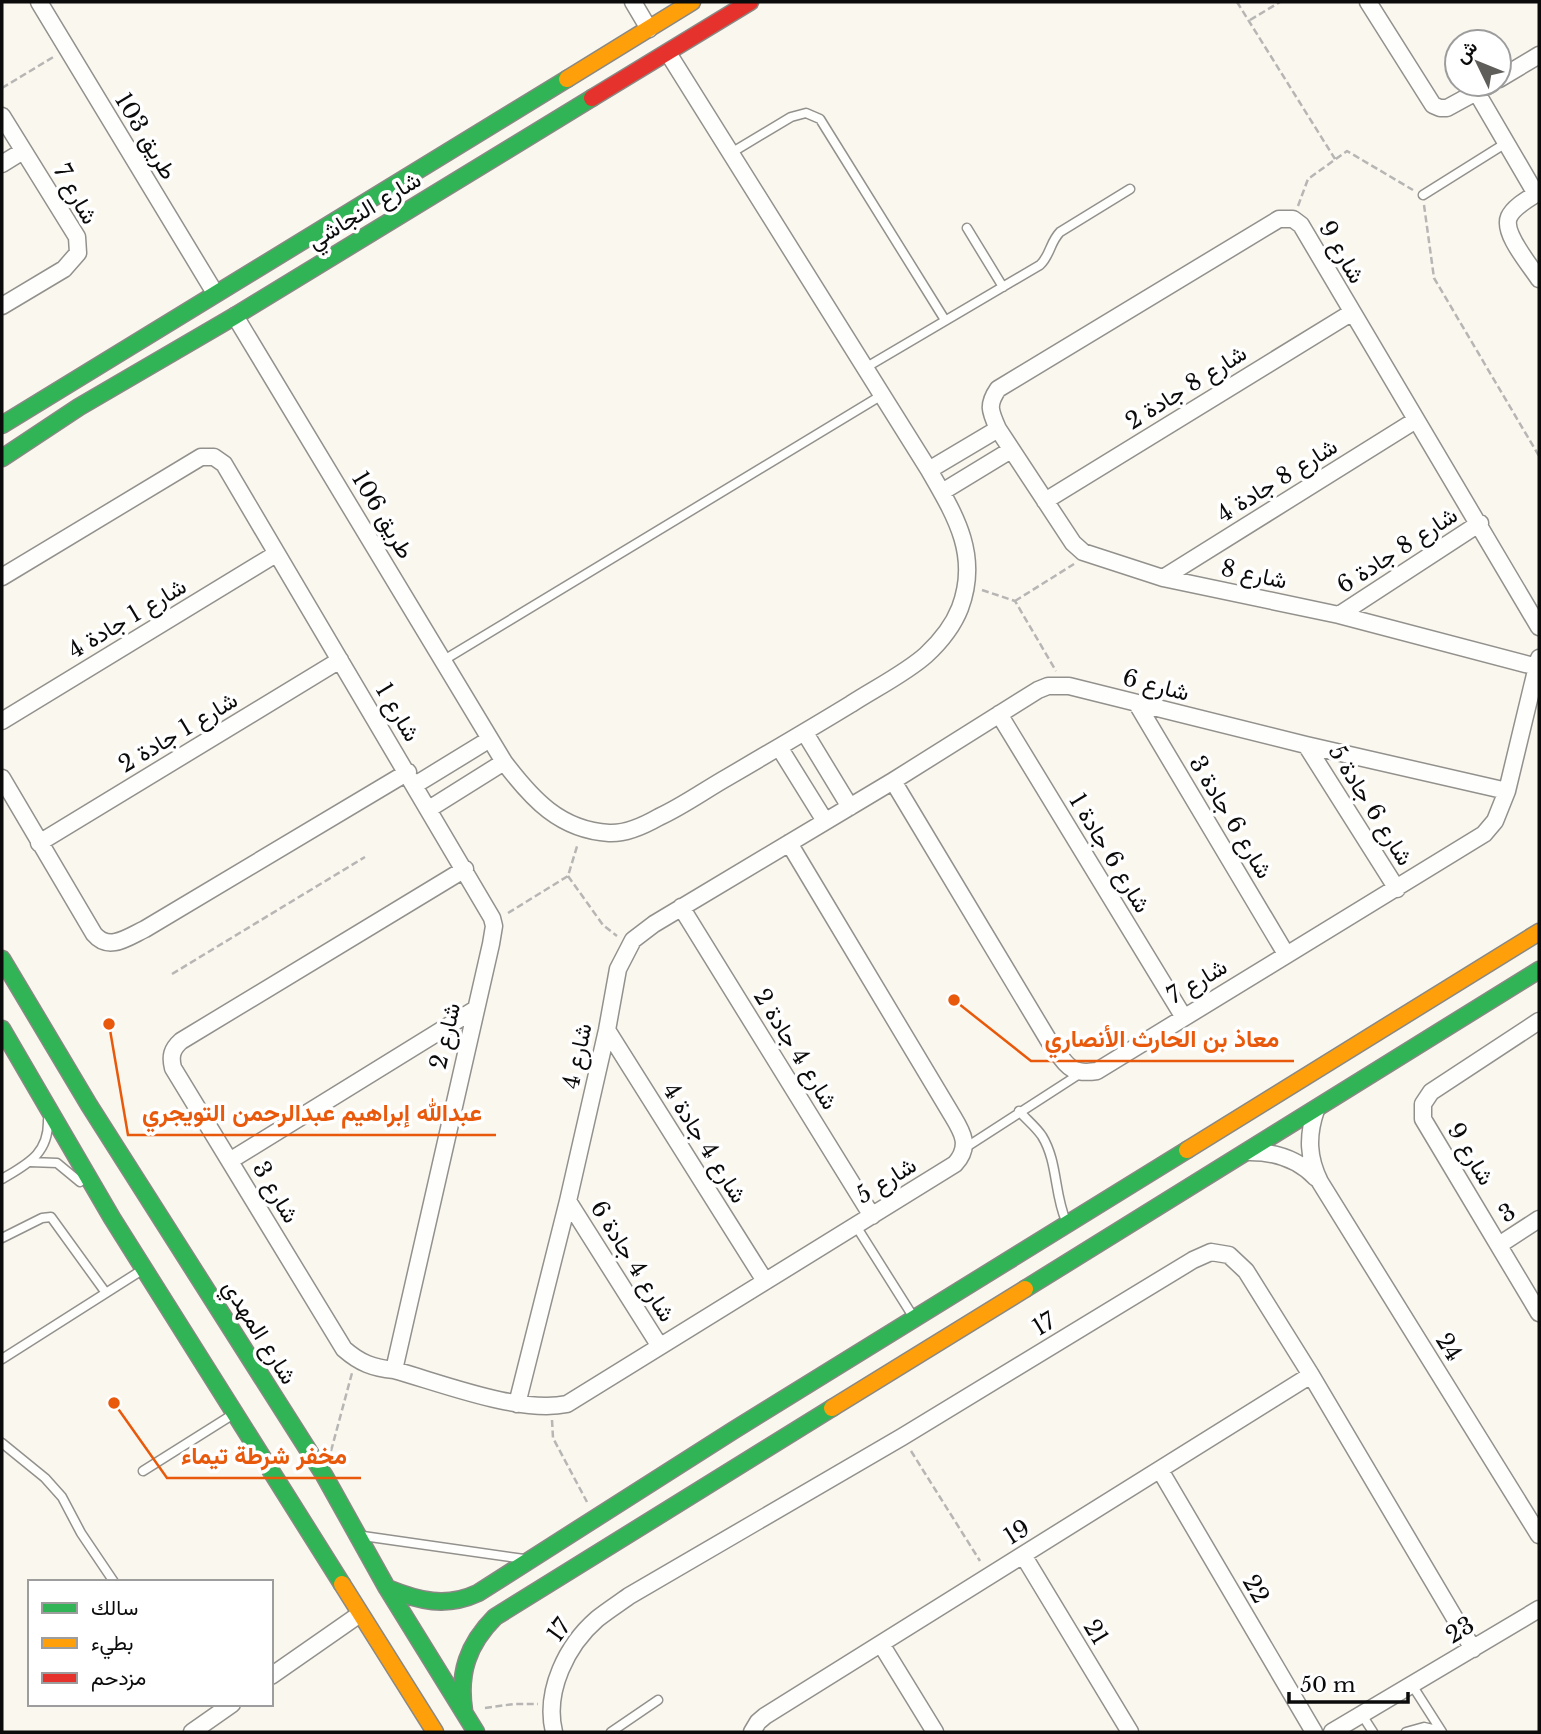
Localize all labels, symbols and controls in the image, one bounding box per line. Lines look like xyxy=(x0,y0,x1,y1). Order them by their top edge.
north arrow xyxy=(1443,28,1513,98)
text: ش xyxy=(1450,35,1482,68)
street label: طريق 103 xyxy=(108,88,183,185)
street label: شارع 7 xyxy=(46,159,104,230)
street label: شارع النجاشي xyxy=(302,165,428,259)
street label: شارع 9 xyxy=(1311,216,1371,289)
street label: شارع 8 جادة 2 xyxy=(1120,339,1253,437)
street label: شارع 8 جادة 4 xyxy=(1212,432,1343,530)
street label: طريق 106 xyxy=(345,466,420,564)
street label: شارع 8 جادة 6 xyxy=(1332,501,1464,601)
street label: شارع 8 xyxy=(1218,553,1290,597)
street label: شارع 1 جادة 4 xyxy=(63,572,192,666)
street label: شارع 6 xyxy=(1119,663,1192,709)
street label: شارع 1 xyxy=(368,678,426,747)
street label: شارع 1 جادة 2 xyxy=(114,686,244,780)
street label: شارع 6 جادة 5 xyxy=(1321,739,1419,872)
street label: شارع 6 جادة 3 xyxy=(1182,751,1279,884)
street label: شارع 6 جادة 1 xyxy=(1062,788,1157,919)
street label: شارع 7 xyxy=(1162,952,1233,1011)
street label: شارع 4 جادة 2 xyxy=(746,984,844,1116)
street label: شارع 2 xyxy=(424,1000,468,1072)
callout: معاذ بن الحارث الأنصاري xyxy=(1031,1016,1294,1061)
street label: شارع 4 xyxy=(556,1021,600,1092)
text: معاذ بن الحارث الأنصاري xyxy=(1045,1024,1279,1059)
street label: شارع 4 جادة 4 xyxy=(655,1078,753,1209)
callout: عبدالله إبراهيم عبدالرحمن التويجري xyxy=(128,1090,496,1135)
text: عبدالله إبراهيم عبدالرحمن التويجري xyxy=(142,1098,482,1133)
street label: شارع 9 xyxy=(1440,1118,1500,1191)
street label: شارع 5 xyxy=(851,1151,922,1211)
street label: شارع 3 xyxy=(245,1156,305,1229)
street label: شارع 4 جادة 6 xyxy=(583,1195,681,1328)
street label: 3 xyxy=(1493,1197,1521,1229)
street label: شارع المهدي xyxy=(213,1275,303,1392)
street label: 17 xyxy=(1027,1306,1061,1342)
street label: 24 xyxy=(1430,1328,1468,1366)
callout: مخفر شرطة تيماء xyxy=(167,1433,361,1478)
text: مخفر شرطة تيماء xyxy=(181,1441,347,1471)
street label: 19 xyxy=(999,1513,1035,1551)
street label: 22 xyxy=(1237,1570,1275,1608)
legend xyxy=(28,1580,273,1706)
text: سالك xyxy=(91,1595,138,1621)
street label: 23 xyxy=(1441,1611,1479,1649)
street label: 17 xyxy=(541,1613,577,1647)
street label: 21 xyxy=(1078,1614,1114,1650)
text: بطيء xyxy=(91,1630,134,1660)
scale bar xyxy=(1289,1660,1408,1704)
text: مزدحم xyxy=(91,1665,146,1692)
text: 50 m xyxy=(1300,1672,1356,1698)

